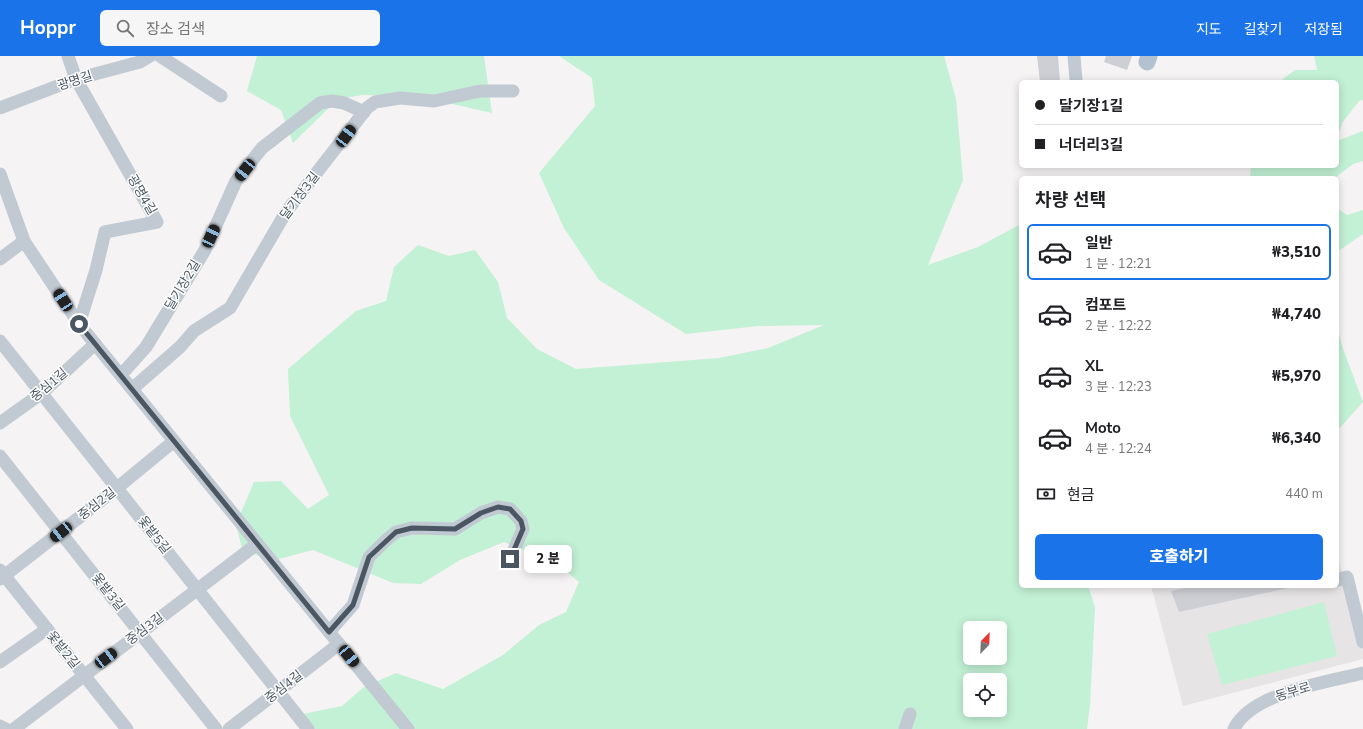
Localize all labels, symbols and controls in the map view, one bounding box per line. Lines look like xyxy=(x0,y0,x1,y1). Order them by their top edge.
search box xyxy=(100,10,380,46)
text: Hoppr xyxy=(20,15,76,41)
icon: search xyxy=(114,17,136,39)
text: 장소 검색 xyxy=(146,19,205,39)
text: 지도 xyxy=(1196,20,1222,39)
text: 길찾기 xyxy=(1244,20,1282,39)
text: 저장됨 xyxy=(1304,20,1343,39)
street label: 광명길 xyxy=(55,67,95,95)
text: 달기장1길 xyxy=(1059,96,1123,116)
car xyxy=(334,123,358,149)
text: 너더리3길 xyxy=(1059,135,1123,155)
car xyxy=(233,157,257,183)
street label: 달기장3길 xyxy=(276,168,324,224)
street label: 광명4길 xyxy=(123,172,161,218)
text: 차량 선택 xyxy=(1035,188,1106,212)
car xyxy=(200,223,222,249)
text: 일반 xyxy=(1085,233,1113,253)
icon: car xyxy=(1037,234,1073,270)
text: ₩3,510 xyxy=(1272,242,1321,262)
text: 1 분 · 12:21 xyxy=(1085,255,1152,273)
street label: 달기장2길 xyxy=(161,257,205,313)
car xyxy=(51,287,75,313)
text: 컴포트 xyxy=(1085,295,1126,315)
icon: car xyxy=(1037,296,1073,332)
text: ₩4,740 xyxy=(1272,304,1321,324)
route start xyxy=(70,315,88,333)
text: 2 분 · 12:22 xyxy=(1085,317,1152,335)
text: XL xyxy=(1085,356,1104,376)
icon: car xyxy=(1037,358,1073,394)
street label: 중심1길 xyxy=(26,364,72,406)
text: ₩5,970 xyxy=(1272,366,1321,386)
text: 3 분 · 12:23 xyxy=(1085,378,1152,396)
text: Moto xyxy=(1085,418,1121,438)
icon: car xyxy=(1037,420,1073,456)
text: ₩6,340 xyxy=(1272,428,1321,448)
text: 4 분 · 12:24 xyxy=(1085,440,1152,458)
street label: 중심2길 xyxy=(74,483,120,525)
icon: cash xyxy=(1035,483,1057,505)
text: 현금 xyxy=(1067,485,1095,505)
text: 440 m xyxy=(1285,485,1323,503)
street label: 옻밭5길 xyxy=(133,512,175,558)
car xyxy=(48,520,74,544)
button: 호출하기 xyxy=(1035,534,1323,580)
callout: 2 분 xyxy=(524,545,572,573)
route end xyxy=(501,550,519,568)
text: 2 분 xyxy=(536,550,560,568)
street label: 옻밭3길 xyxy=(87,569,129,615)
street label: 중심3길 xyxy=(122,609,168,649)
north arrow xyxy=(963,621,1007,665)
map controls xyxy=(963,621,1007,717)
street label: 옻밭2길 xyxy=(42,627,84,673)
car xyxy=(337,643,361,669)
car xyxy=(93,646,119,670)
street label: 중심4길 xyxy=(261,666,307,708)
button: locate xyxy=(963,673,1007,717)
street label: 동부로 xyxy=(1273,678,1313,706)

